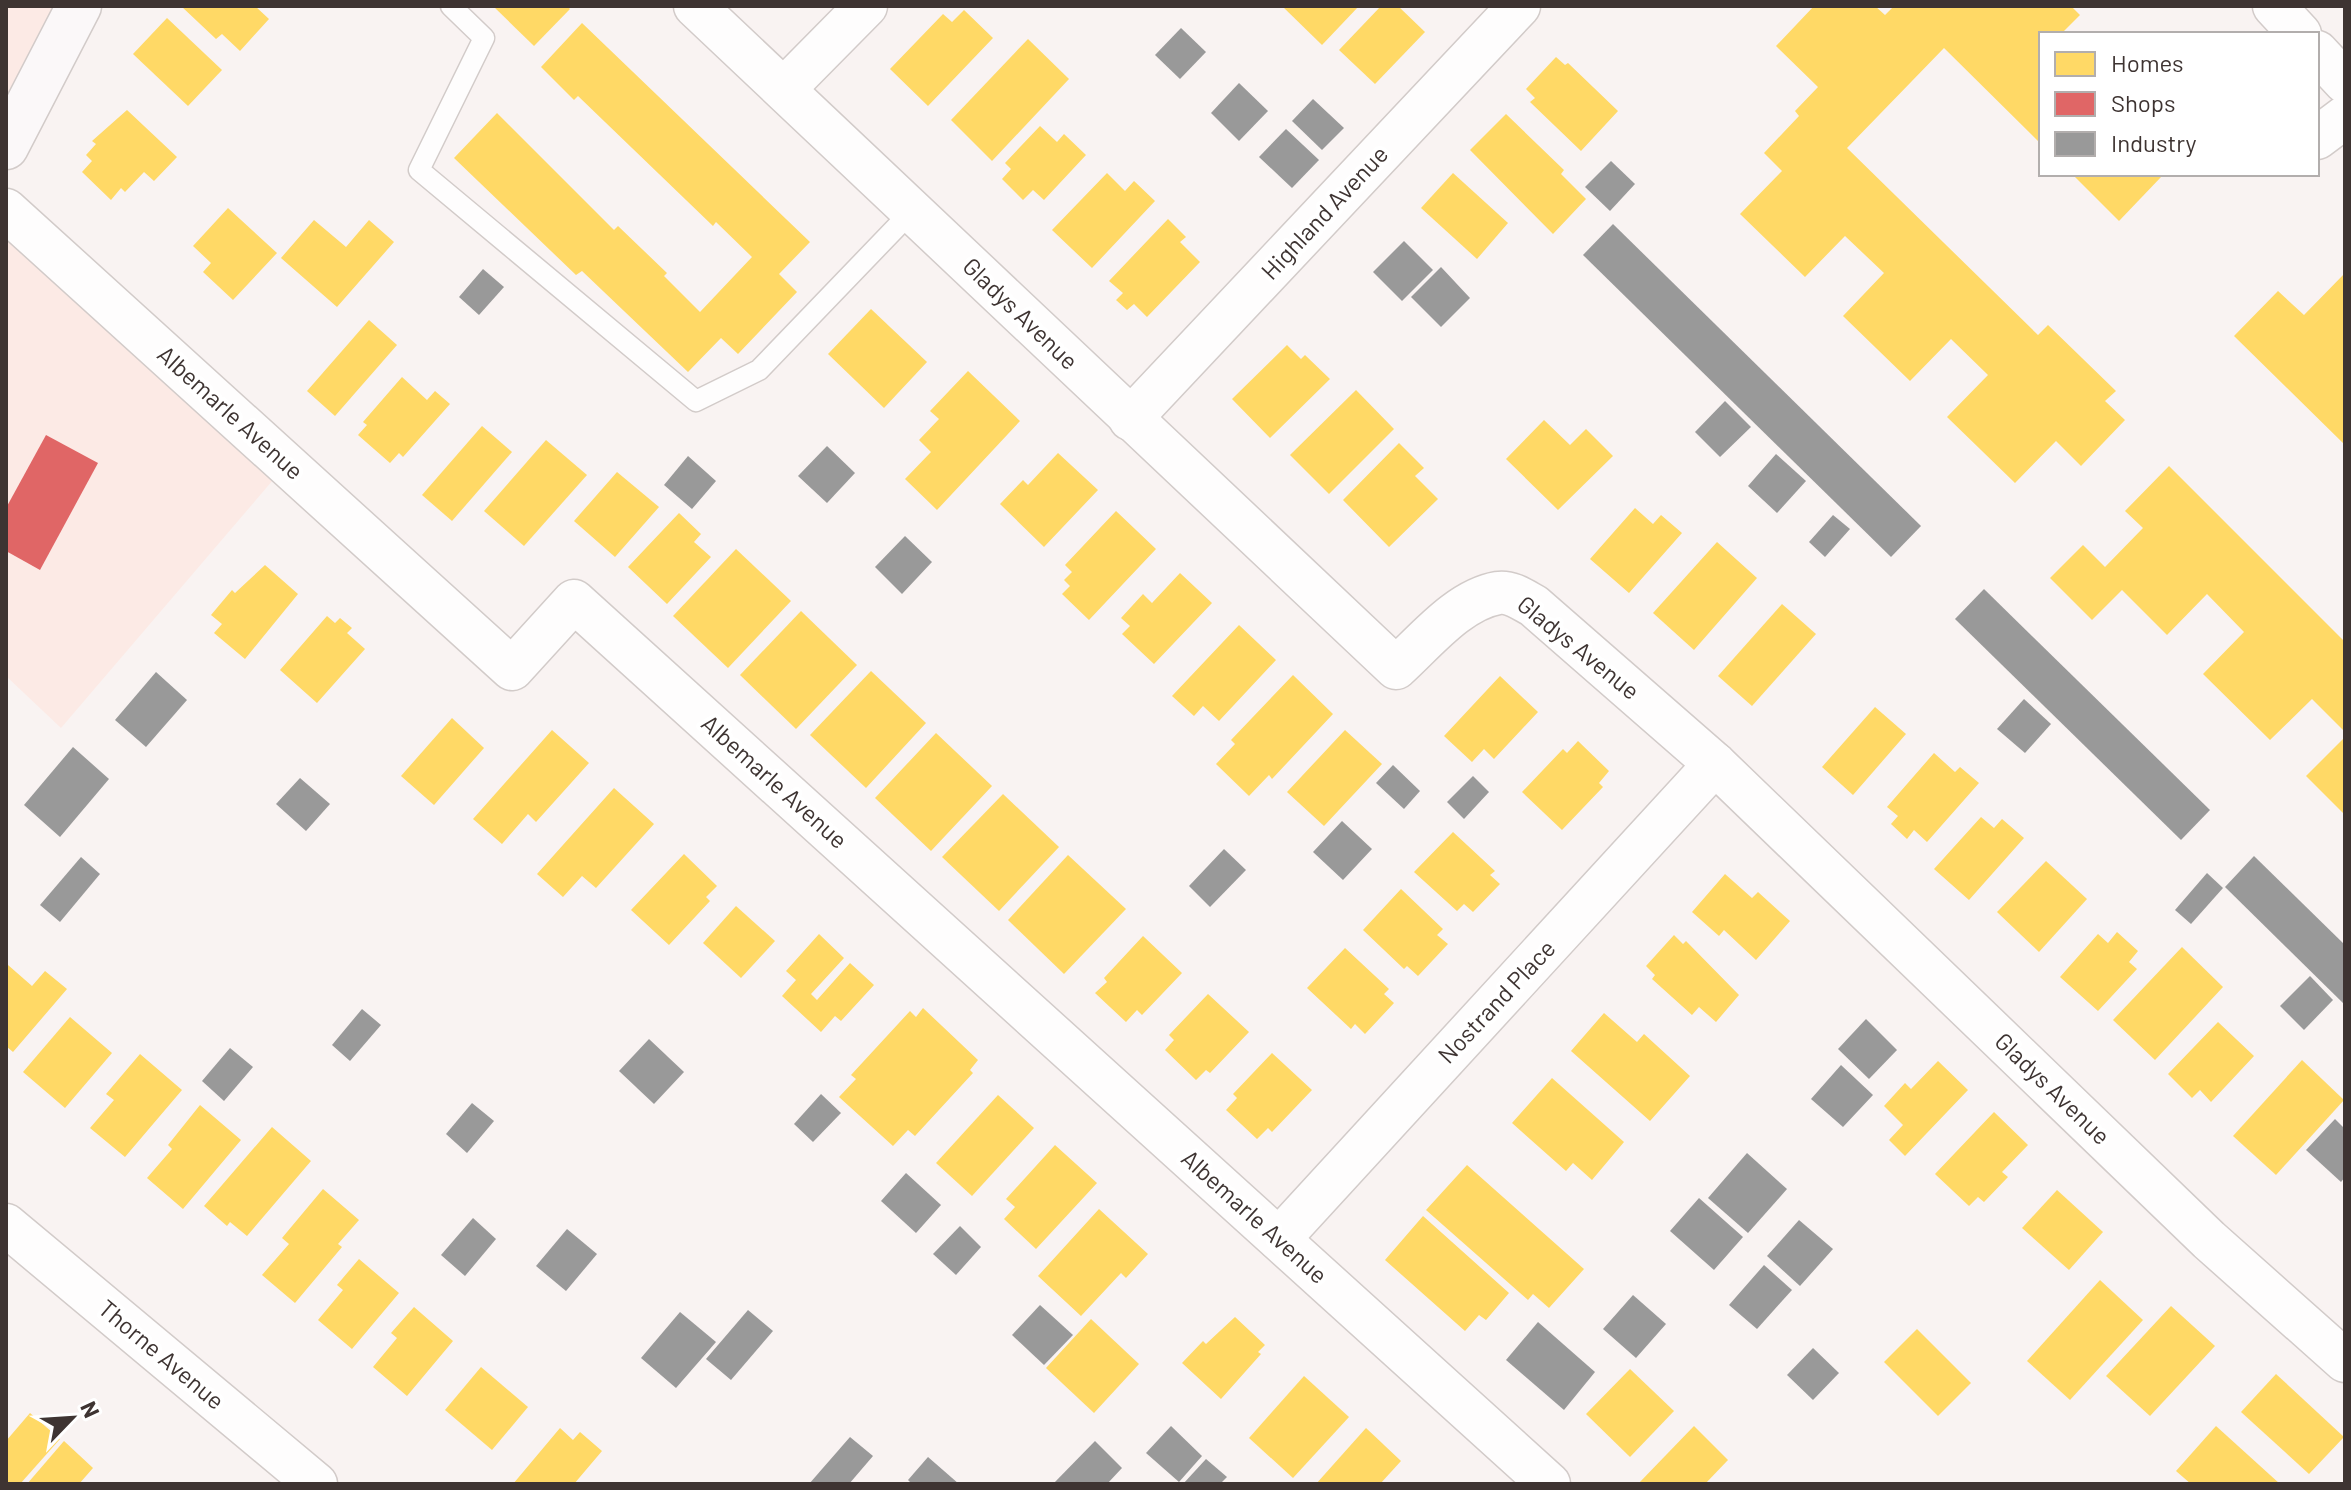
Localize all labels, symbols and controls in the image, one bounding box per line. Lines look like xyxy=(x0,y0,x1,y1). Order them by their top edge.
legend xyxy=(2039,32,2319,176)
text: Homes xyxy=(2111,48,2184,77)
text: Shops xyxy=(2111,88,2176,117)
text: Industry xyxy=(2111,128,2197,157)
street label: Highland Avenue xyxy=(1255,139,1393,285)
street label: Gladys Avenue xyxy=(958,251,1085,375)
street label: Albemarle Avenue xyxy=(152,339,310,485)
street label: Gladys Avenue xyxy=(1512,589,1646,705)
street label: Albemarle Avenue xyxy=(696,708,854,854)
street label: Nostrand Place xyxy=(1431,933,1561,1069)
street label: Gladys Avenue xyxy=(1990,1026,2117,1150)
street label: Albemarle Avenue xyxy=(1176,1143,1334,1289)
street label: Thorne Avenue xyxy=(93,1293,231,1415)
north arrow xyxy=(32,1378,112,1458)
text: N xyxy=(76,1397,106,1421)

